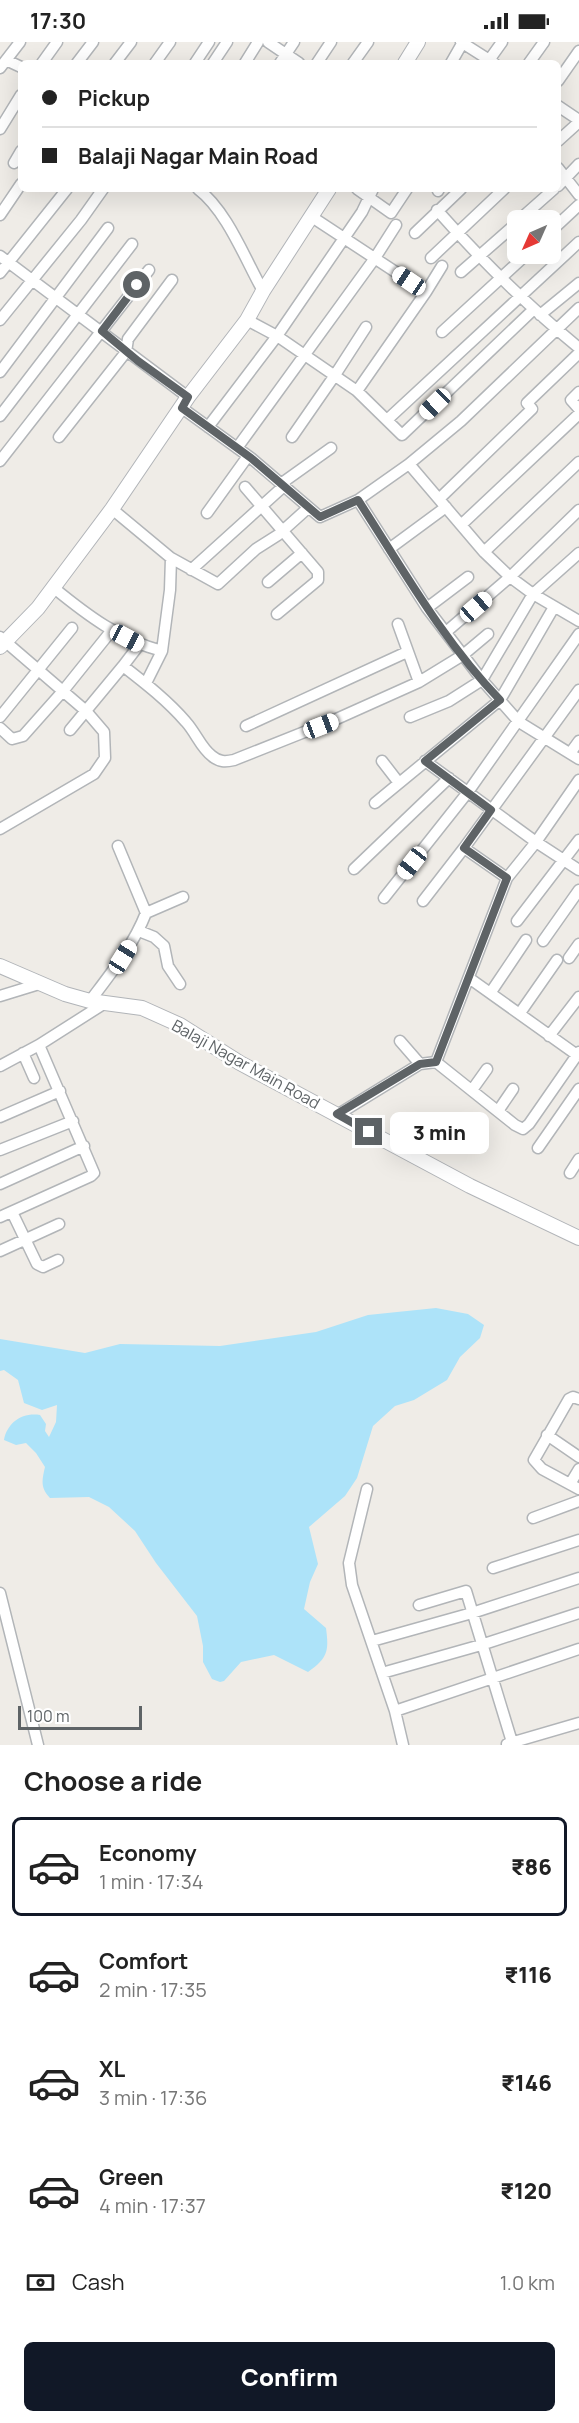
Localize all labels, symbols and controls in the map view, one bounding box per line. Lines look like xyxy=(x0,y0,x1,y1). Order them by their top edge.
text: 17:30 xyxy=(30,6,86,36)
text: Pickup xyxy=(78,83,150,113)
text: Balaji Nagar Main Road xyxy=(78,141,318,171)
north arrow xyxy=(507,210,561,264)
map controls xyxy=(507,210,561,264)
car xyxy=(389,263,429,299)
route start xyxy=(123,271,150,298)
car xyxy=(416,385,454,423)
car xyxy=(457,588,495,626)
car xyxy=(107,622,147,654)
car xyxy=(301,711,341,741)
car xyxy=(394,843,430,883)
car xyxy=(106,937,140,977)
street label: Balaji Nagar Main Road xyxy=(168,1014,324,1114)
callout: 3 min xyxy=(390,1111,489,1153)
route end xyxy=(355,1118,382,1145)
text: 3 min xyxy=(413,1119,466,1146)
scale bar xyxy=(18,1703,142,1730)
text: 100 m xyxy=(27,1705,70,1727)
text: Choose a ride xyxy=(24,1762,202,1799)
text: Economy xyxy=(99,1838,197,1868)
icon: car xyxy=(27,1840,81,1894)
text: ₹86 xyxy=(511,1852,552,1882)
text: 1 min · 17:34 xyxy=(99,1868,204,1895)
text: Comfort xyxy=(99,1946,188,1976)
icon: car xyxy=(27,1948,81,2002)
text: ₹116 xyxy=(505,1960,552,1990)
text: 2 min · 17:35 xyxy=(99,1976,207,2003)
text: XL xyxy=(99,2054,125,2084)
icon: car xyxy=(27,2056,81,2110)
text: ₹146 xyxy=(501,2068,552,2098)
text: 3 min · 17:36 xyxy=(99,2084,207,2111)
text: Green xyxy=(99,2162,164,2192)
icon: car xyxy=(27,2164,81,2218)
text: ₹120 xyxy=(500,2176,552,2206)
text: 4 min · 17:37 xyxy=(99,2192,206,2219)
icon: cash xyxy=(24,2266,57,2299)
text: Cash xyxy=(72,2267,125,2297)
text: 1.0 km xyxy=(500,2269,555,2296)
button: Confirm xyxy=(24,2342,555,2411)

